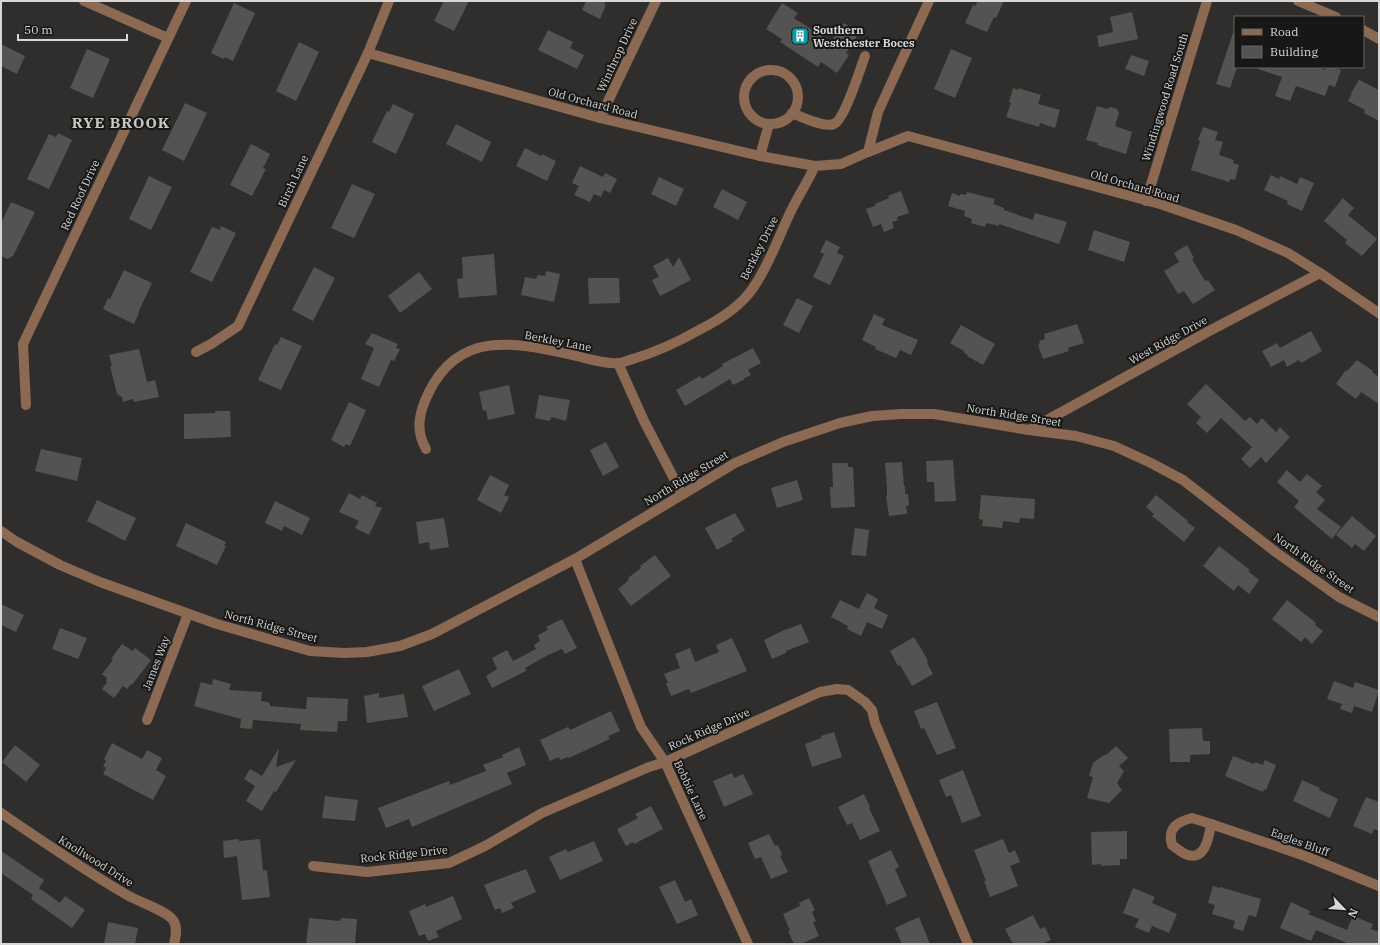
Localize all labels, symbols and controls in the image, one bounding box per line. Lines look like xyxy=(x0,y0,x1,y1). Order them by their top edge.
scale bar xyxy=(18,16,127,42)
street label: Winthrop Drive xyxy=(594,16,640,94)
legend xyxy=(1234,16,1364,68)
text: 50 m xyxy=(24,22,53,37)
place label: Southern Westchester Boces xyxy=(813,23,915,50)
text: Road xyxy=(1270,24,1299,39)
building icon: Southern Westchester Boces xyxy=(790,26,810,46)
street label: Windingwood Road South xyxy=(1139,31,1191,163)
text: Building xyxy=(1270,44,1318,59)
street label: Old Orchard Road xyxy=(547,84,640,122)
district label: RYE BROOK xyxy=(72,113,170,132)
street label: Birch Lane xyxy=(275,152,311,209)
street label: Red Roof Drive xyxy=(58,157,102,233)
street label: Old Orchard Road xyxy=(1089,167,1181,206)
street label: Berkley Drive xyxy=(737,214,781,282)
street label: West Ridge Drive xyxy=(1126,313,1210,367)
street label: Berkley Lane xyxy=(523,328,593,354)
street label: North Ridge Street xyxy=(966,401,1063,429)
street label: North Ridge Street xyxy=(641,447,731,509)
street label: North Ridge Street xyxy=(1271,530,1357,596)
street label: North Ridge Street xyxy=(223,607,319,645)
street label: James Way xyxy=(139,634,173,692)
street label: Rock Ridge Drive xyxy=(666,705,752,753)
street label: Bobbie Lane xyxy=(671,758,711,822)
street label: Eagles Bluff xyxy=(1269,825,1332,859)
street label: Knollwood Drive xyxy=(56,832,136,890)
street label: Rock Ridge Drive xyxy=(360,842,449,866)
north arrow xyxy=(1324,889,1364,929)
text: N xyxy=(1345,906,1361,920)

